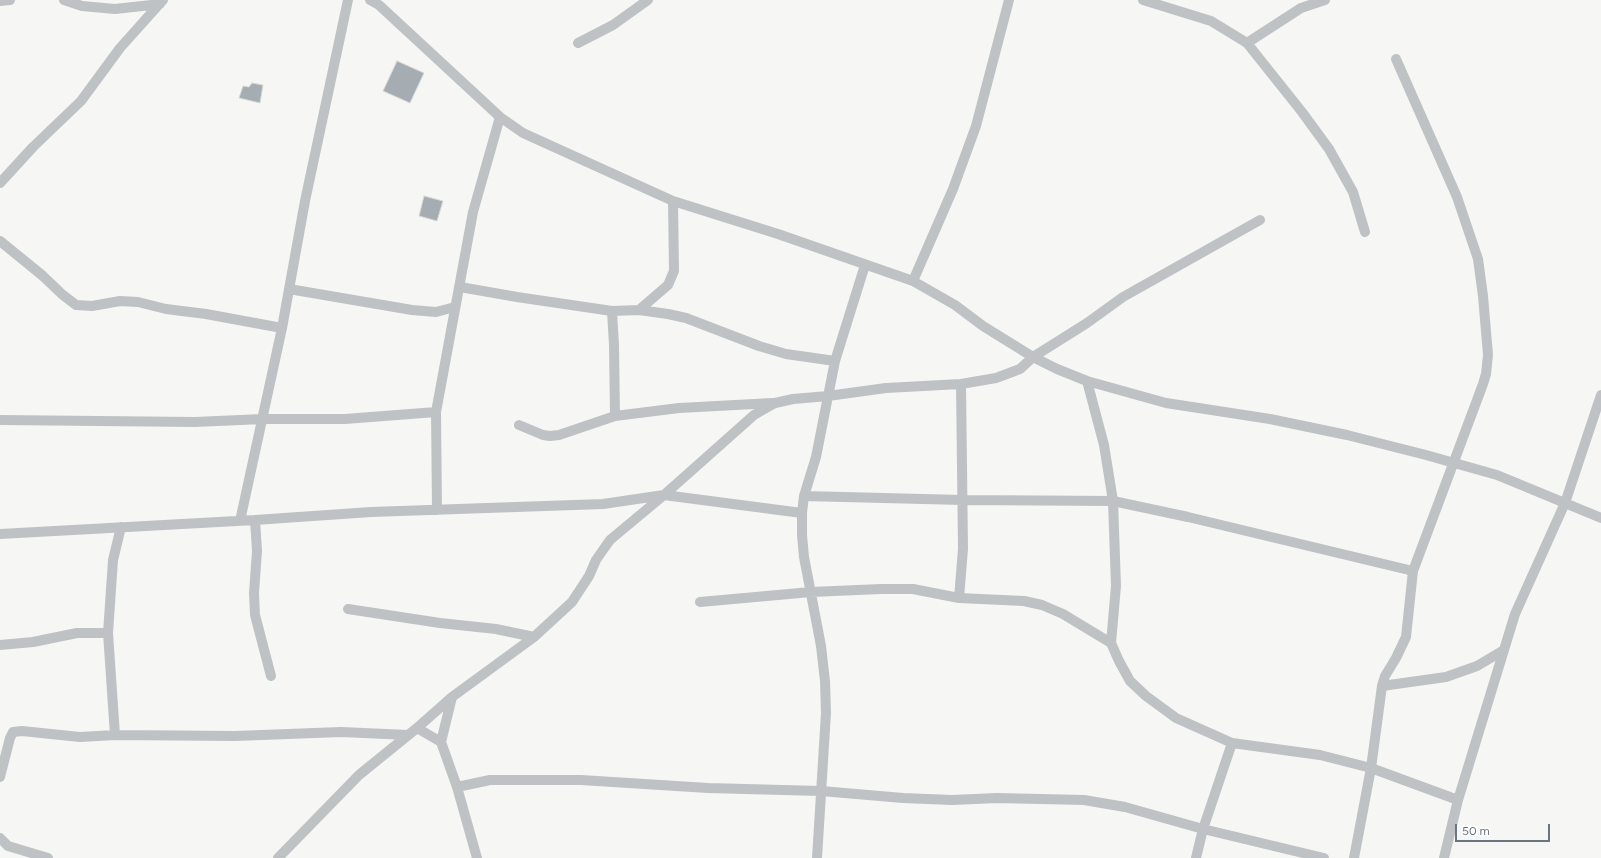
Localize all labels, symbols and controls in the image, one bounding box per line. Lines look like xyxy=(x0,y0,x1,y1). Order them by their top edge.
scale bar xyxy=(1457,816,1552,842)
text: 50 m xyxy=(1462,824,1490,838)

